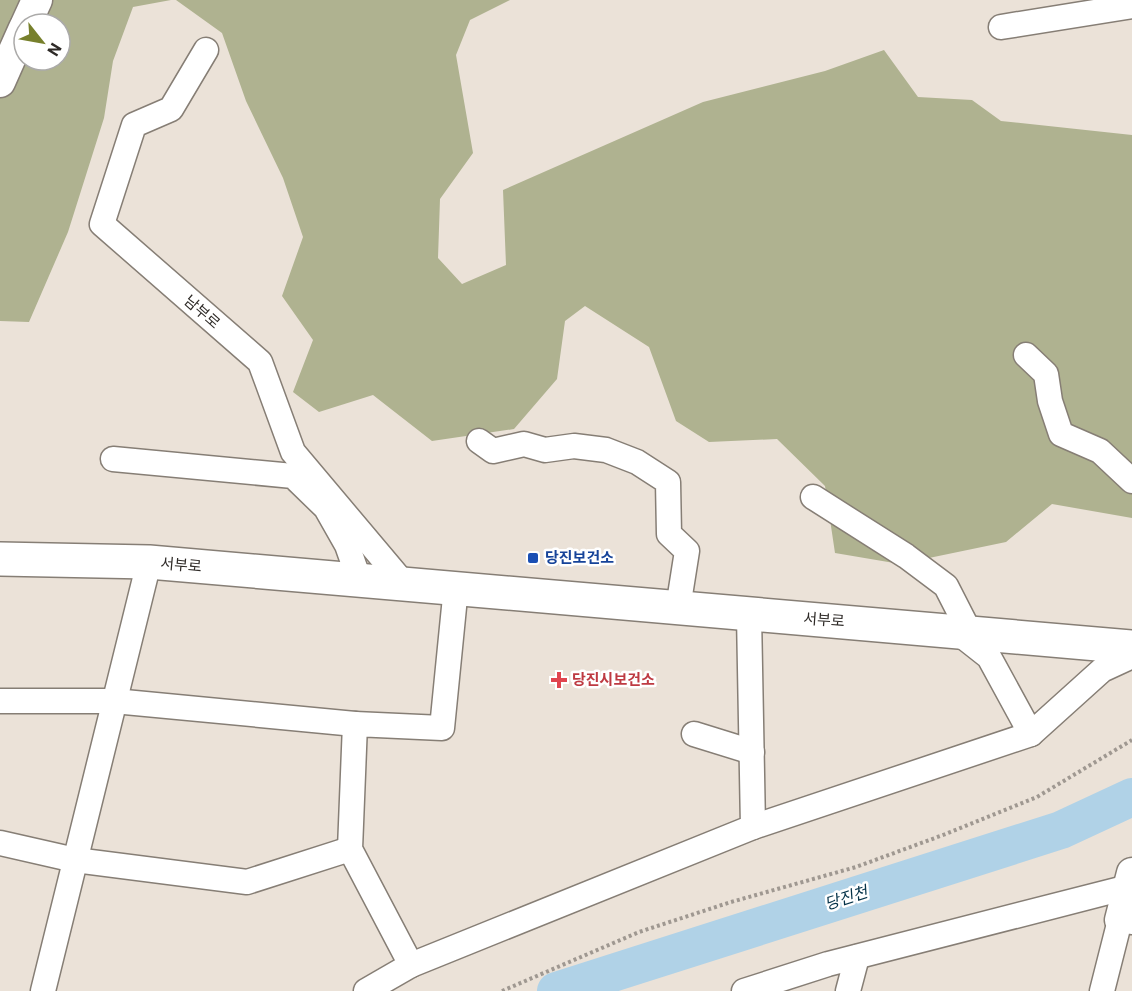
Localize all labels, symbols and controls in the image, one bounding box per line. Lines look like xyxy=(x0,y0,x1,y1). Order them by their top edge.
north arrow xyxy=(12,12,72,72)
text: N xyxy=(43,40,65,59)
street label: 남부로 xyxy=(180,292,224,332)
place label: 당진보건소 xyxy=(545,549,614,567)
marker: 당진보건소 xyxy=(526,551,540,565)
street label: 서부로 xyxy=(160,554,202,576)
street label: 서부로 xyxy=(803,610,845,630)
marker: 당진시보건소 xyxy=(550,671,568,689)
place label: 당진시보건소 xyxy=(572,671,655,689)
water label: 당진천 xyxy=(822,881,872,914)

